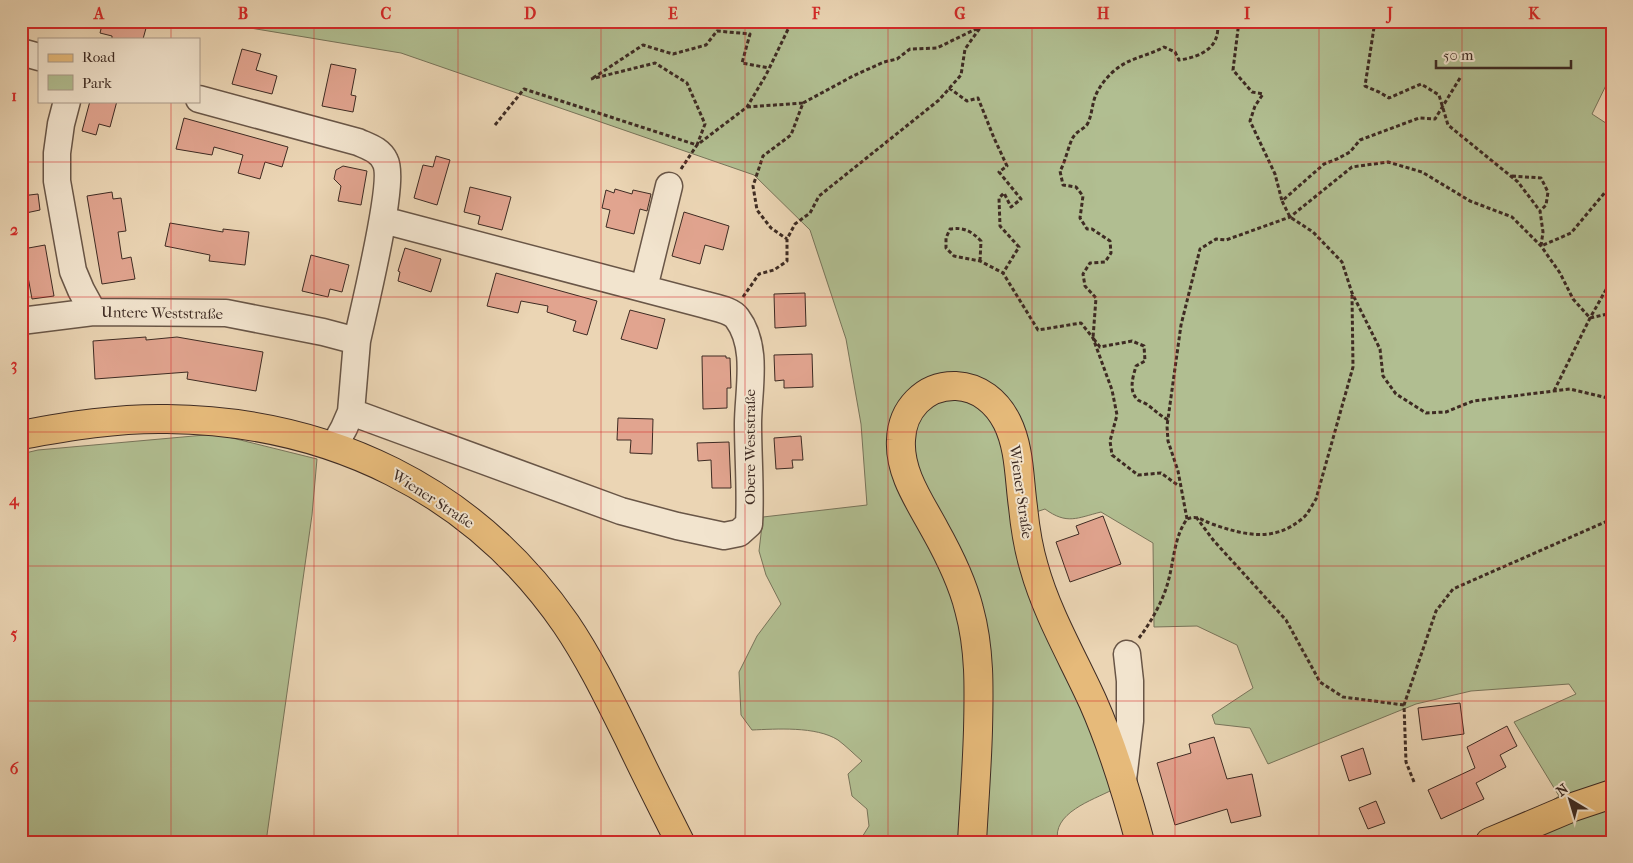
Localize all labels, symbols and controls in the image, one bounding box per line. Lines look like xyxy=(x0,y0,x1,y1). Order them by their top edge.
text: A xyxy=(93,4,105,23)
text: B xyxy=(238,4,248,23)
text: C xyxy=(381,4,392,23)
text: D xyxy=(524,4,536,23)
text: E xyxy=(668,4,678,23)
text: F xyxy=(811,4,821,23)
text: G xyxy=(954,4,966,23)
text: H xyxy=(1097,4,1110,23)
text: I xyxy=(1244,4,1251,23)
text: J xyxy=(1385,4,1393,24)
text: K xyxy=(1528,4,1541,23)
legend xyxy=(38,38,200,102)
scale bar xyxy=(1436,38,1570,70)
text: 50 m xyxy=(1443,46,1474,64)
text: Road xyxy=(82,48,116,66)
text: Park xyxy=(82,74,112,92)
text: 1 xyxy=(11,86,17,105)
text: 2 xyxy=(10,220,18,239)
street label: Untere Weststraße xyxy=(101,303,224,323)
text: 3 xyxy=(11,355,17,375)
street label: Obere Weststraße xyxy=(741,388,759,505)
street label: Wiener Straße xyxy=(1005,443,1037,540)
street label: Wiener Straße xyxy=(388,465,478,532)
text: 4 xyxy=(8,490,20,510)
text: 5 xyxy=(11,624,18,643)
text: 6 xyxy=(10,759,19,778)
north arrow xyxy=(1546,776,1596,826)
text: N xyxy=(1553,780,1572,800)

